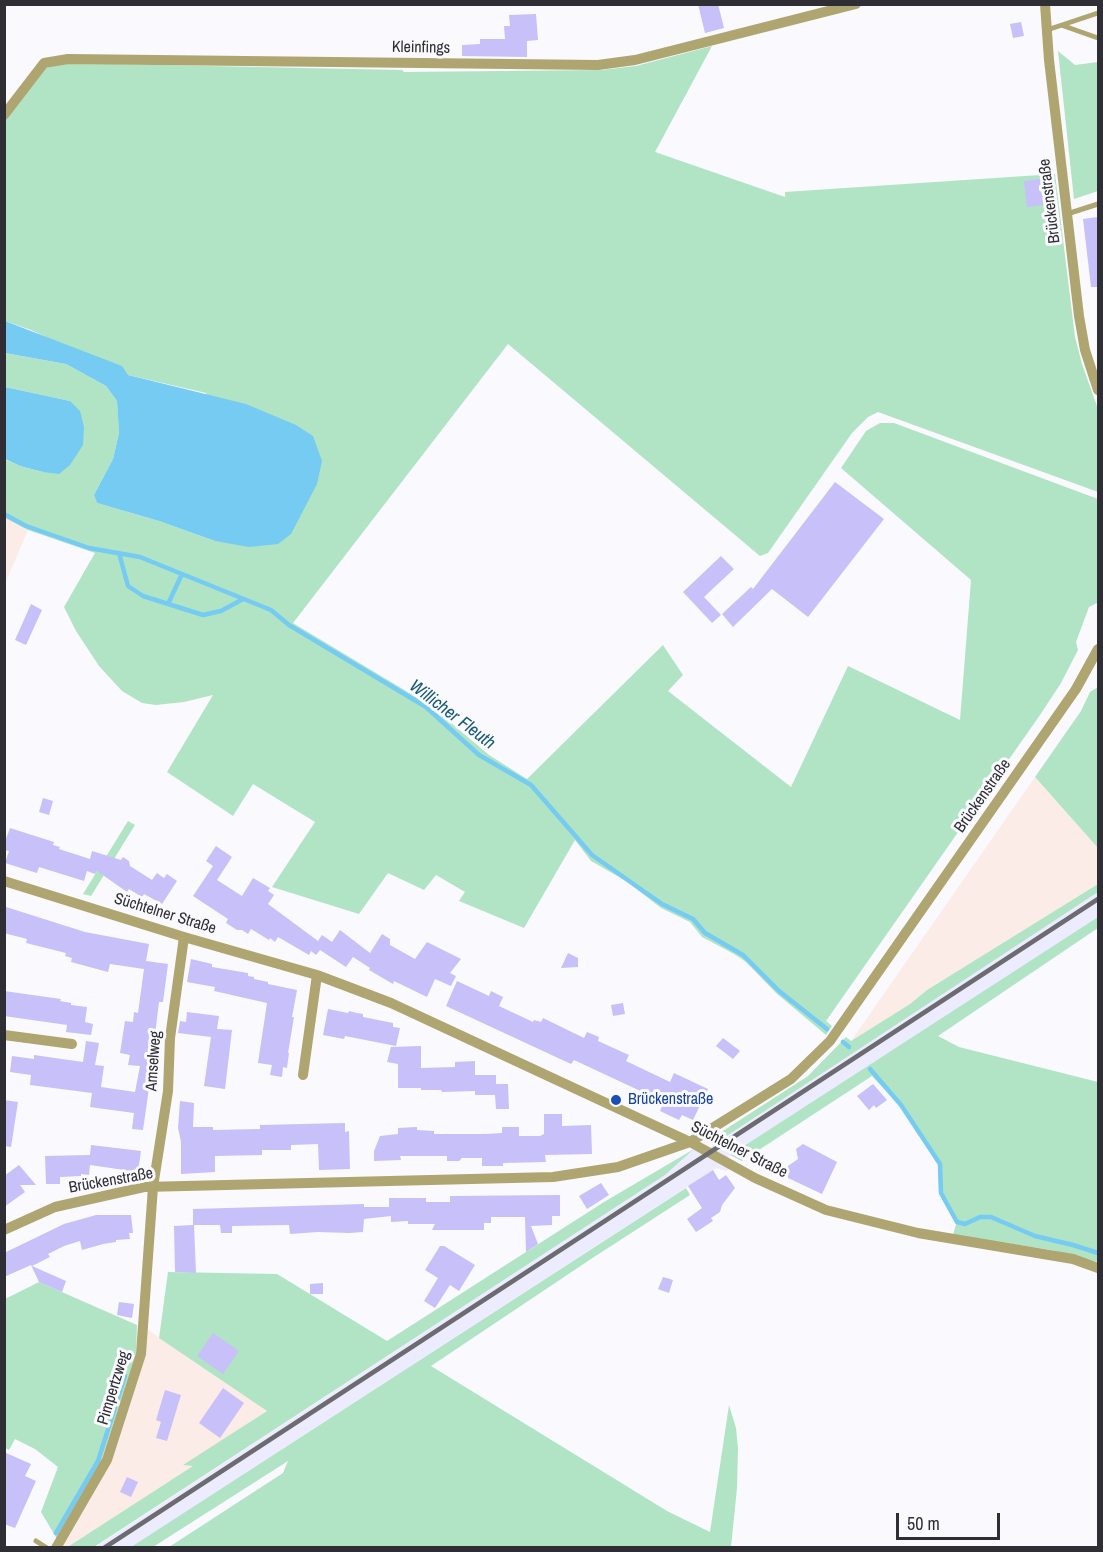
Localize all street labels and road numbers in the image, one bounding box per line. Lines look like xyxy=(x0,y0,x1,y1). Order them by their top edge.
street label: Kleinfings xyxy=(392,38,450,58)
street label: Brückenstraße xyxy=(1035,157,1065,245)
street label: Brückenstraße xyxy=(951,756,1015,836)
street label: Süchtelner Straße xyxy=(112,889,218,939)
street label: Amselweg xyxy=(142,1030,166,1092)
street label: Süchtelner Straße xyxy=(688,1117,790,1183)
street label: Brückenstraße xyxy=(67,1164,155,1198)
street label: Pimpertzweg xyxy=(94,1349,134,1427)

